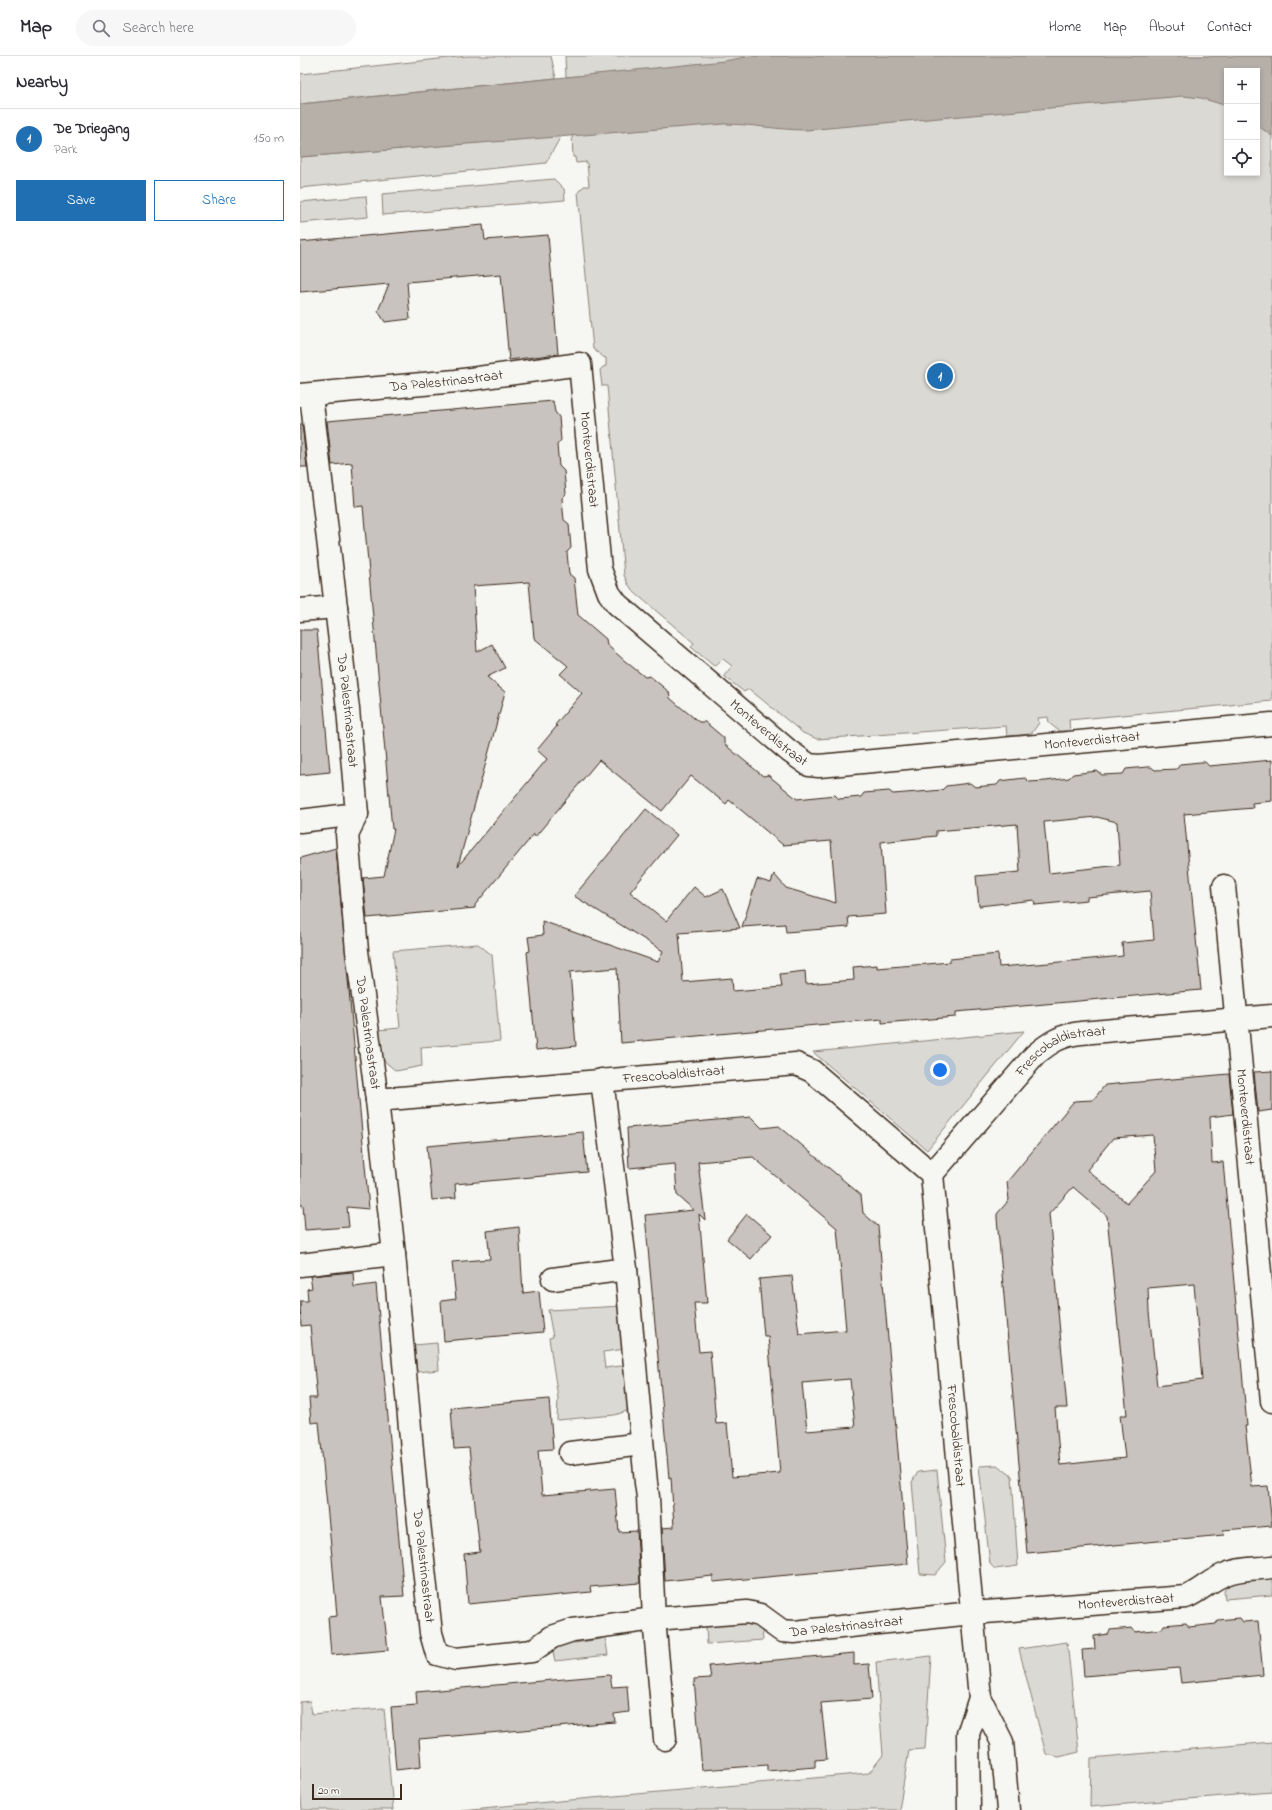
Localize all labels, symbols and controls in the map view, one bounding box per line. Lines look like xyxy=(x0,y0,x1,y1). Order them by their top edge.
search box xyxy=(76,10,356,46)
text: Map xyxy=(20,14,52,41)
icon: search xyxy=(90,17,112,39)
text: Search here xyxy=(122,17,194,39)
text: Home xyxy=(1049,17,1081,38)
text: Map xyxy=(1103,17,1127,38)
text: About xyxy=(1149,17,1185,38)
text: Contact xyxy=(1207,17,1252,38)
map controls xyxy=(1224,68,1260,176)
button: + xyxy=(1224,68,1260,104)
text: Nearby xyxy=(16,70,68,95)
button: − xyxy=(1224,104,1260,140)
text: De Driegang xyxy=(54,118,130,140)
text: 1 xyxy=(27,129,31,148)
text: 150 m xyxy=(253,129,284,148)
text: Park xyxy=(54,140,78,159)
button: locate xyxy=(1224,140,1260,176)
button: Save xyxy=(16,180,146,221)
button: Share xyxy=(154,180,284,221)
pin: 1 xyxy=(927,361,953,391)
street label: Da Palestrinastraat xyxy=(388,364,505,398)
street label: Monteverdistraat xyxy=(574,411,605,509)
street label: Da Palestrinastraat xyxy=(331,652,364,769)
street label: Monteverdistraat xyxy=(725,694,812,772)
street label: Monteverdistraat xyxy=(1043,726,1141,756)
street label: Da Palestrinastraat xyxy=(350,974,386,1091)
street label: Frescobaldistraat xyxy=(1010,1020,1107,1082)
street label: Frescobaldistraat xyxy=(621,1060,726,1089)
your location xyxy=(930,1060,950,1080)
street label: Monteverdistraat xyxy=(1231,1068,1260,1166)
street label: Frescobaldistraat xyxy=(941,1383,971,1488)
street label: Da Palestrinastraat xyxy=(407,1507,440,1624)
street label: Monteverdistraat xyxy=(1077,1587,1175,1616)
street label: Da Palestrinastraat xyxy=(787,1610,904,1643)
scale bar xyxy=(312,1782,402,1801)
text: 20 m xyxy=(318,1783,340,1799)

